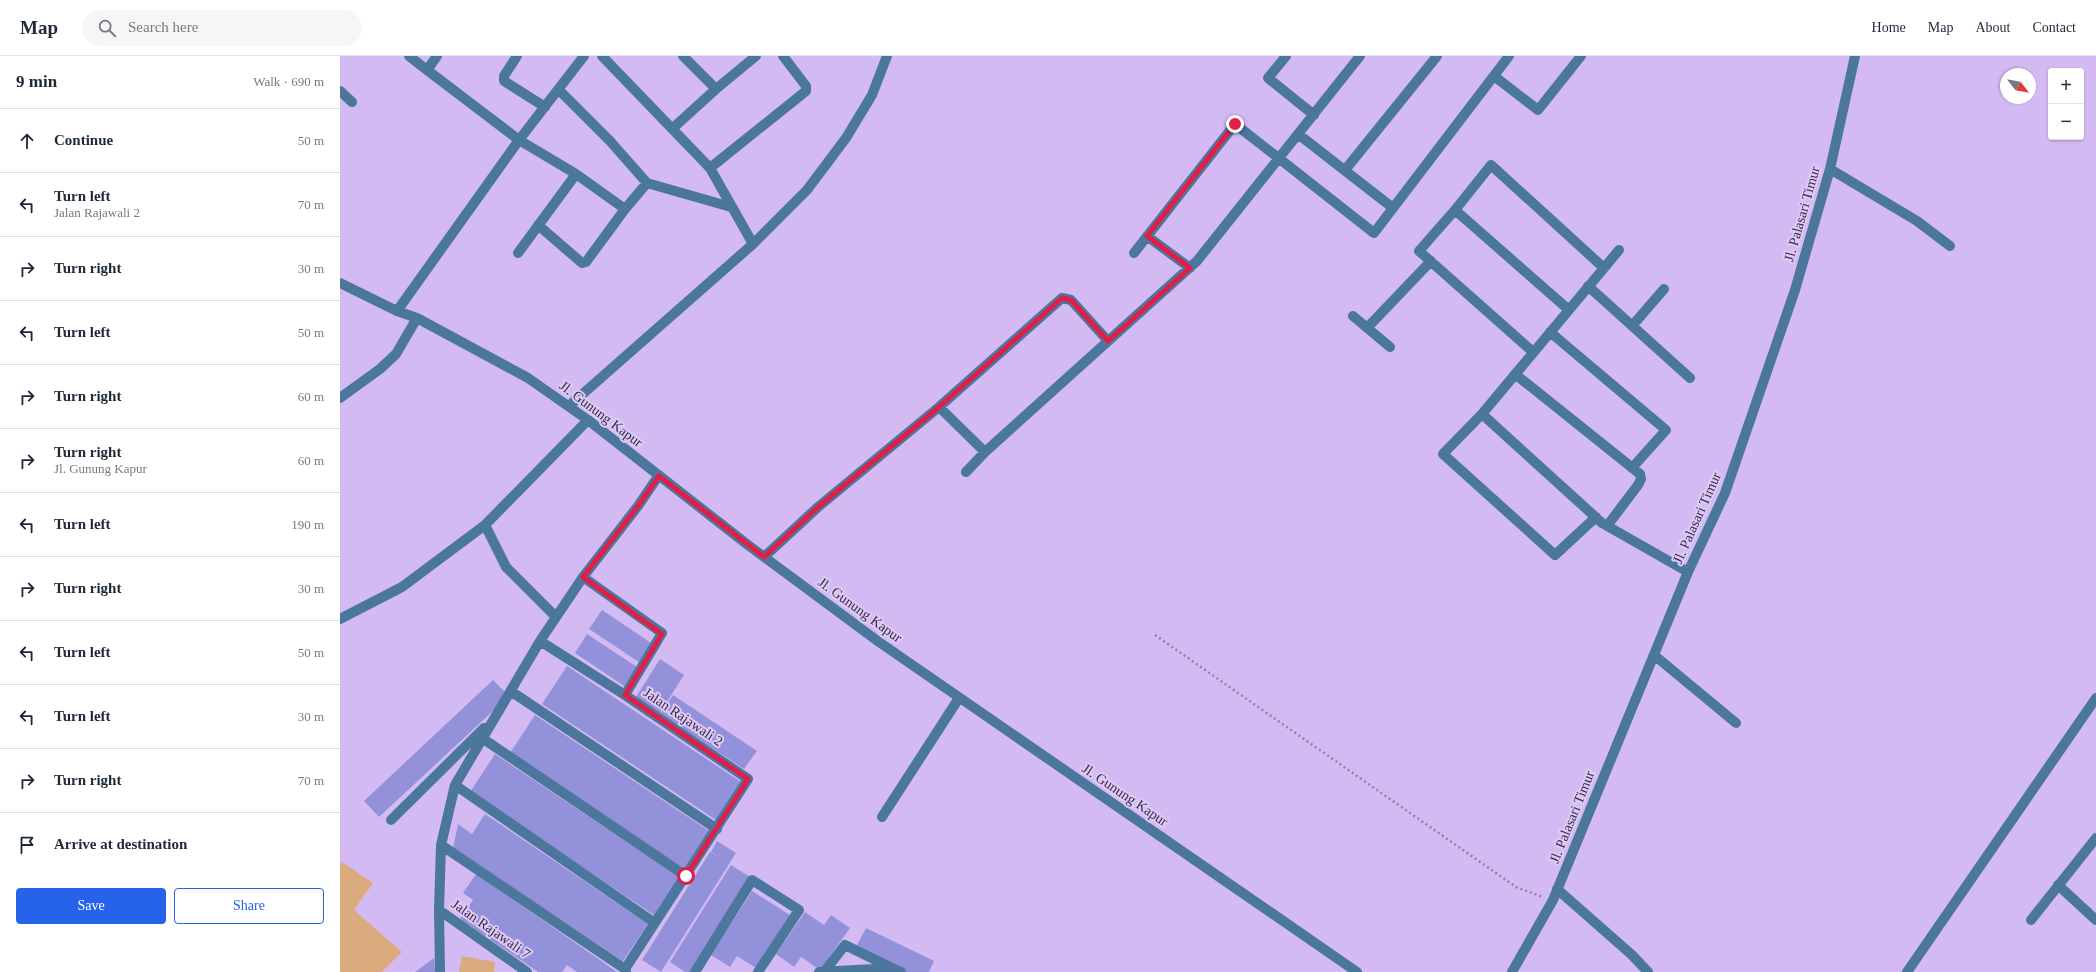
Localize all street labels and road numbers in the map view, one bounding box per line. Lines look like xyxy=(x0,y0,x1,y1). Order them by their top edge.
street label: Jl. Palasari Timur xyxy=(1781,164,1823,263)
street label: Jl. Gunung Kapur xyxy=(557,378,646,450)
street label: Jl. Palasari Timur xyxy=(1670,470,1724,566)
street label: Jl. Gunung Kapur xyxy=(815,575,905,646)
street label: Jalan Rajawali 2 xyxy=(640,685,726,749)
street label: Jl. Gunung Kapur xyxy=(1079,761,1171,829)
street label: Jl. Palasari Timur xyxy=(1547,768,1598,865)
street label: Jalan Rajawali 7 xyxy=(449,896,533,962)

